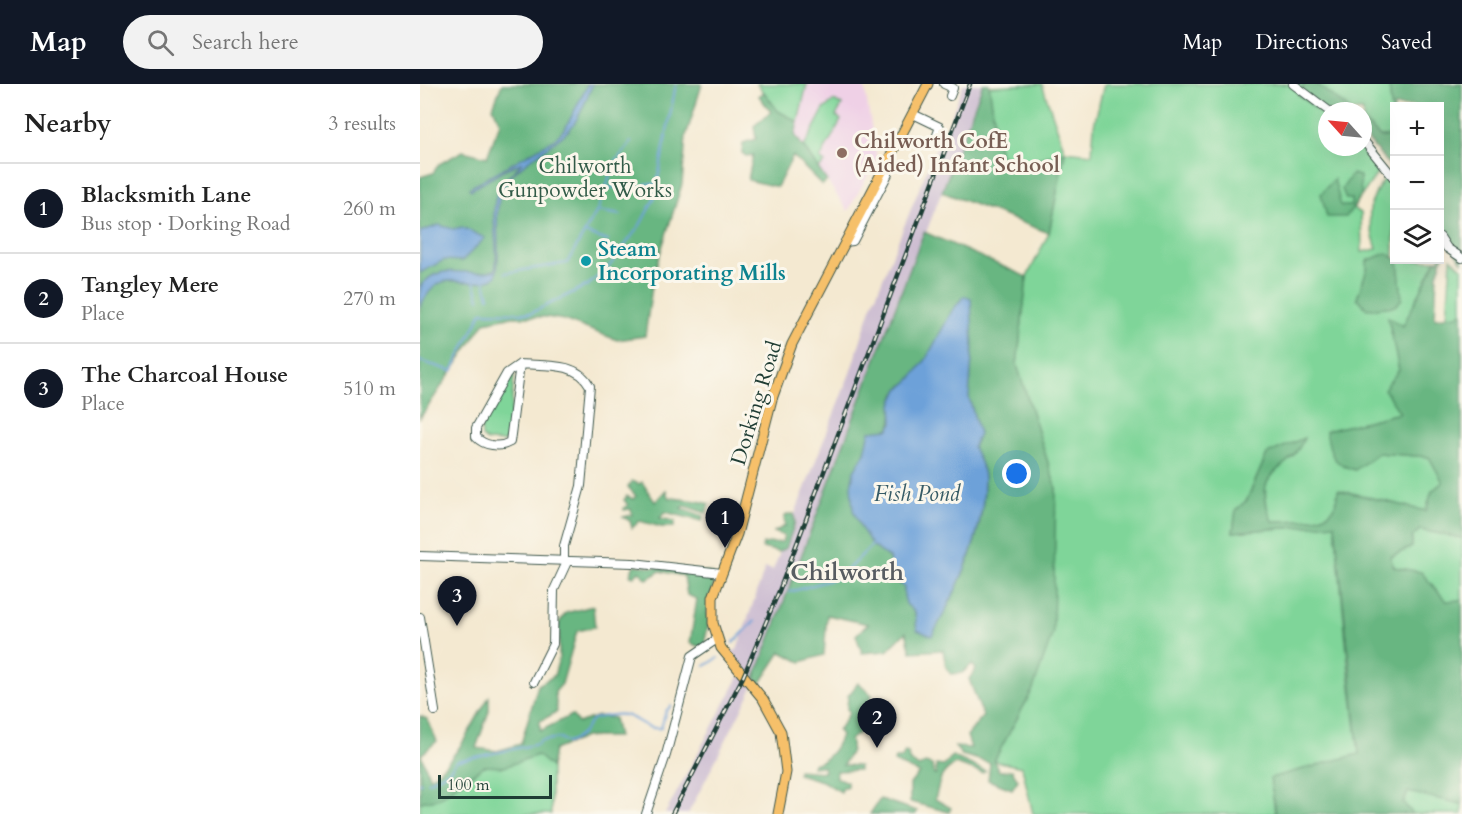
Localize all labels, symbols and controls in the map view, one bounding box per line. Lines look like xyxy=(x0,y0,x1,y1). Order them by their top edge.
search box xyxy=(123,15,543,69)
text: Map xyxy=(30,23,87,61)
icon: search xyxy=(144,26,177,59)
text: Search here xyxy=(192,27,299,57)
text: Map xyxy=(1182,28,1222,57)
text: Directions xyxy=(1255,28,1348,57)
text: Saved xyxy=(1381,28,1432,57)
north arrow xyxy=(1318,102,1372,156)
map controls xyxy=(1390,102,1444,264)
button: + xyxy=(1390,102,1444,156)
text: Nearby xyxy=(24,106,112,141)
text: 3 results xyxy=(328,110,396,137)
place label: Chilworth CofE (Aided) Infant School xyxy=(854,127,1060,180)
marker: Chilworth CofE (Aided) Infant School xyxy=(835,146,849,160)
park label: Chilworth Gunpowder Works xyxy=(498,152,672,205)
button: − xyxy=(1390,156,1444,210)
text: Blacksmith Lane xyxy=(81,180,251,210)
text: 1 xyxy=(38,195,49,222)
text: 260 m xyxy=(343,195,396,222)
text: Bus stop · Dorking Road xyxy=(81,210,291,237)
button: layers xyxy=(1390,210,1444,264)
place label: Steam Incorporating Mills xyxy=(598,235,786,288)
marker: Steam Incorporating Mills xyxy=(579,254,593,268)
text: Tangley Mere xyxy=(81,270,219,300)
text: 2 xyxy=(38,285,49,312)
text: 270 m xyxy=(343,285,396,312)
text: Place xyxy=(81,300,125,327)
street label: Dorking Road xyxy=(724,337,789,469)
text: The Charcoal House xyxy=(81,360,288,390)
text: 3 xyxy=(38,375,49,402)
text: 510 m xyxy=(343,375,396,402)
text: Place xyxy=(81,390,125,417)
your location xyxy=(1002,459,1031,488)
water label: Fish Pond xyxy=(874,479,961,509)
pin: 1 xyxy=(706,498,744,548)
district label: Chilworth xyxy=(790,556,904,589)
pin: 3 xyxy=(438,576,477,626)
pin: 2 xyxy=(858,698,896,748)
scale bar xyxy=(438,772,552,800)
text: 100 m xyxy=(447,774,489,796)

